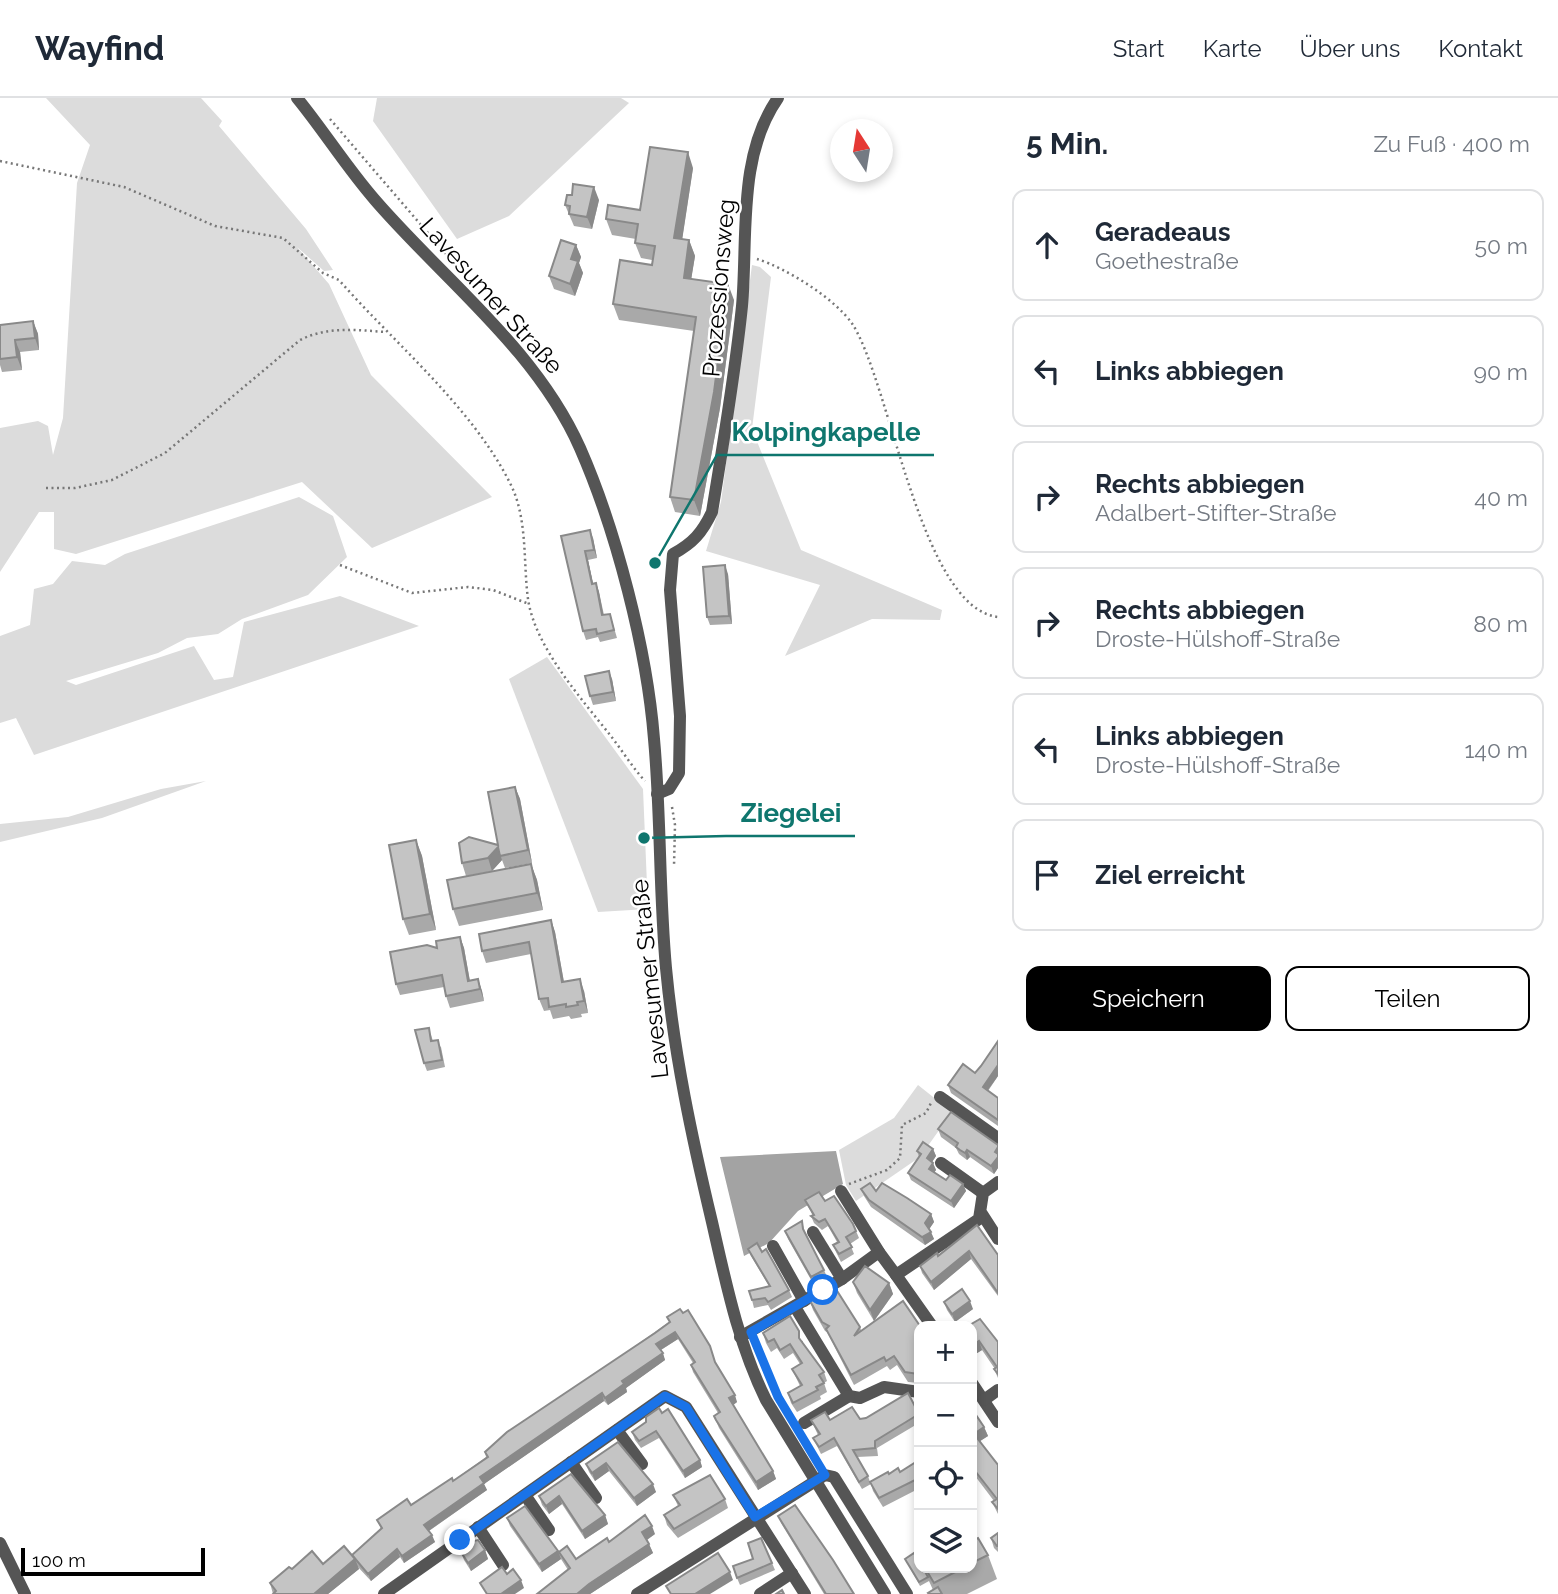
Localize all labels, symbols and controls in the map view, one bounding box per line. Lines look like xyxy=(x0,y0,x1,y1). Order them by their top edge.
text: Wayfind xyxy=(35,29,164,68)
text: Start xyxy=(1113,34,1165,63)
text: Karte xyxy=(1203,34,1262,63)
text: Über uns xyxy=(1300,34,1400,63)
text: Kontakt xyxy=(1438,34,1523,63)
north arrow xyxy=(830,119,893,182)
text: 5 Min. xyxy=(1026,126,1108,161)
text: Zu Fuß · 400 m xyxy=(1373,130,1530,157)
street label: Prozessionsweg xyxy=(696,198,741,378)
street label: Lavesumer Straße xyxy=(414,212,569,380)
text: Geradeaus xyxy=(1095,217,1231,247)
icon: ahead xyxy=(1028,226,1066,264)
text: 50 m xyxy=(1474,232,1528,259)
text: Goethestraße xyxy=(1095,247,1239,274)
icon: left xyxy=(1028,352,1066,390)
text: Links abbiegen xyxy=(1095,356,1284,386)
text: 90 m xyxy=(1473,358,1528,385)
callout: Kolpingkapelle xyxy=(717,408,934,455)
text: Kolpingkapelle xyxy=(731,417,921,447)
text: Rechts abbiegen xyxy=(1095,469,1305,499)
icon: right xyxy=(1028,478,1066,516)
text: 40 m xyxy=(1474,484,1528,511)
text: Adalbert-Stifter-Straße xyxy=(1095,499,1337,526)
text: Rechts abbiegen xyxy=(1095,595,1305,625)
icon: right xyxy=(1028,604,1066,642)
text: 80 m xyxy=(1473,610,1528,637)
text: Droste-Hülshoff-Straße xyxy=(1095,625,1340,652)
text: Links abbiegen xyxy=(1095,721,1284,751)
icon: left xyxy=(1028,730,1066,768)
text: 140 m xyxy=(1465,736,1528,763)
text: Droste-Hülshoff-Straße xyxy=(1095,751,1340,778)
callout: Ziegelei xyxy=(726,789,855,836)
text: Ziegelei xyxy=(740,798,842,828)
icon: arrive xyxy=(1028,856,1066,894)
text: Ziel erreicht xyxy=(1095,860,1245,890)
street label: Lavesumer Straße xyxy=(625,878,674,1080)
button: Speichern xyxy=(1026,966,1271,1031)
button: Teilen xyxy=(1285,966,1530,1031)
route start xyxy=(807,1274,838,1305)
map controls xyxy=(914,1321,977,1573)
button: + xyxy=(914,1321,977,1384)
button: − xyxy=(914,1384,977,1447)
button: locate xyxy=(914,1447,977,1510)
button: layers xyxy=(914,1510,977,1573)
route end xyxy=(444,1524,475,1555)
scale bar xyxy=(21,1545,205,1577)
text: 100 m xyxy=(32,1549,86,1571)

